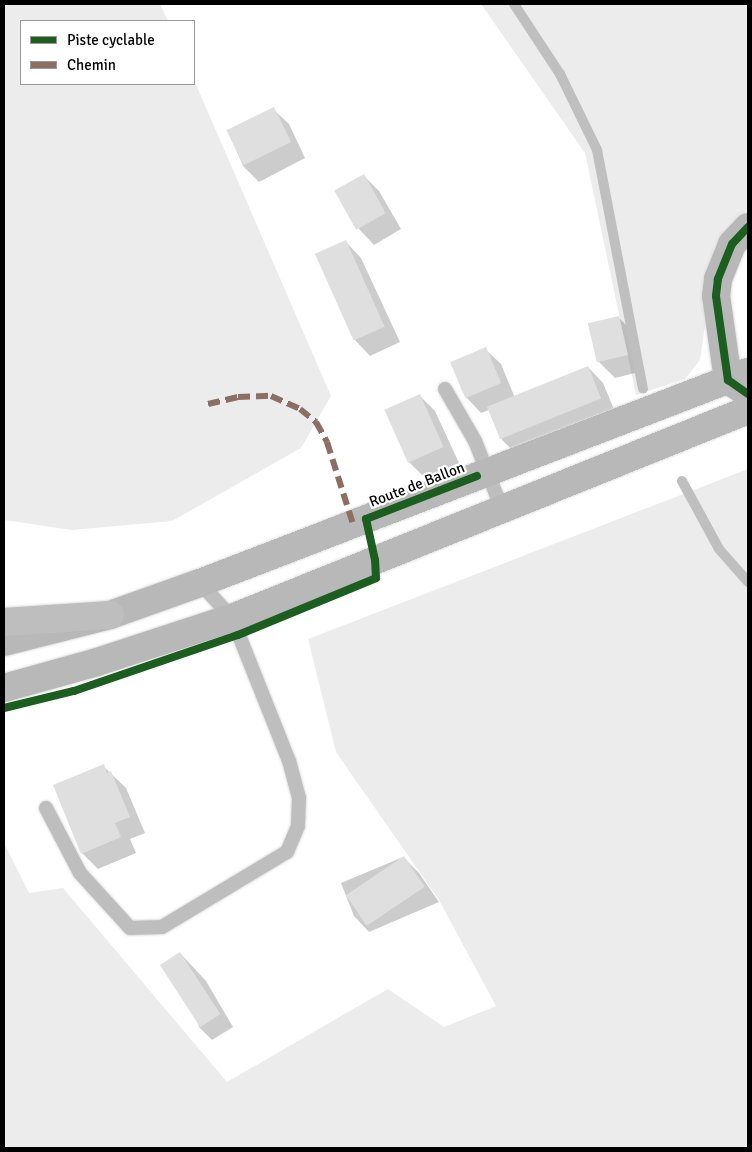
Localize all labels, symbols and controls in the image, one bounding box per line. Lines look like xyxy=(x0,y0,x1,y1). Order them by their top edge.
legend xyxy=(20,20,195,85)
text: Piste cyclable xyxy=(67,31,155,49)
text: Chemin xyxy=(67,56,116,74)
street label: Route de Ballon xyxy=(367,459,467,511)

